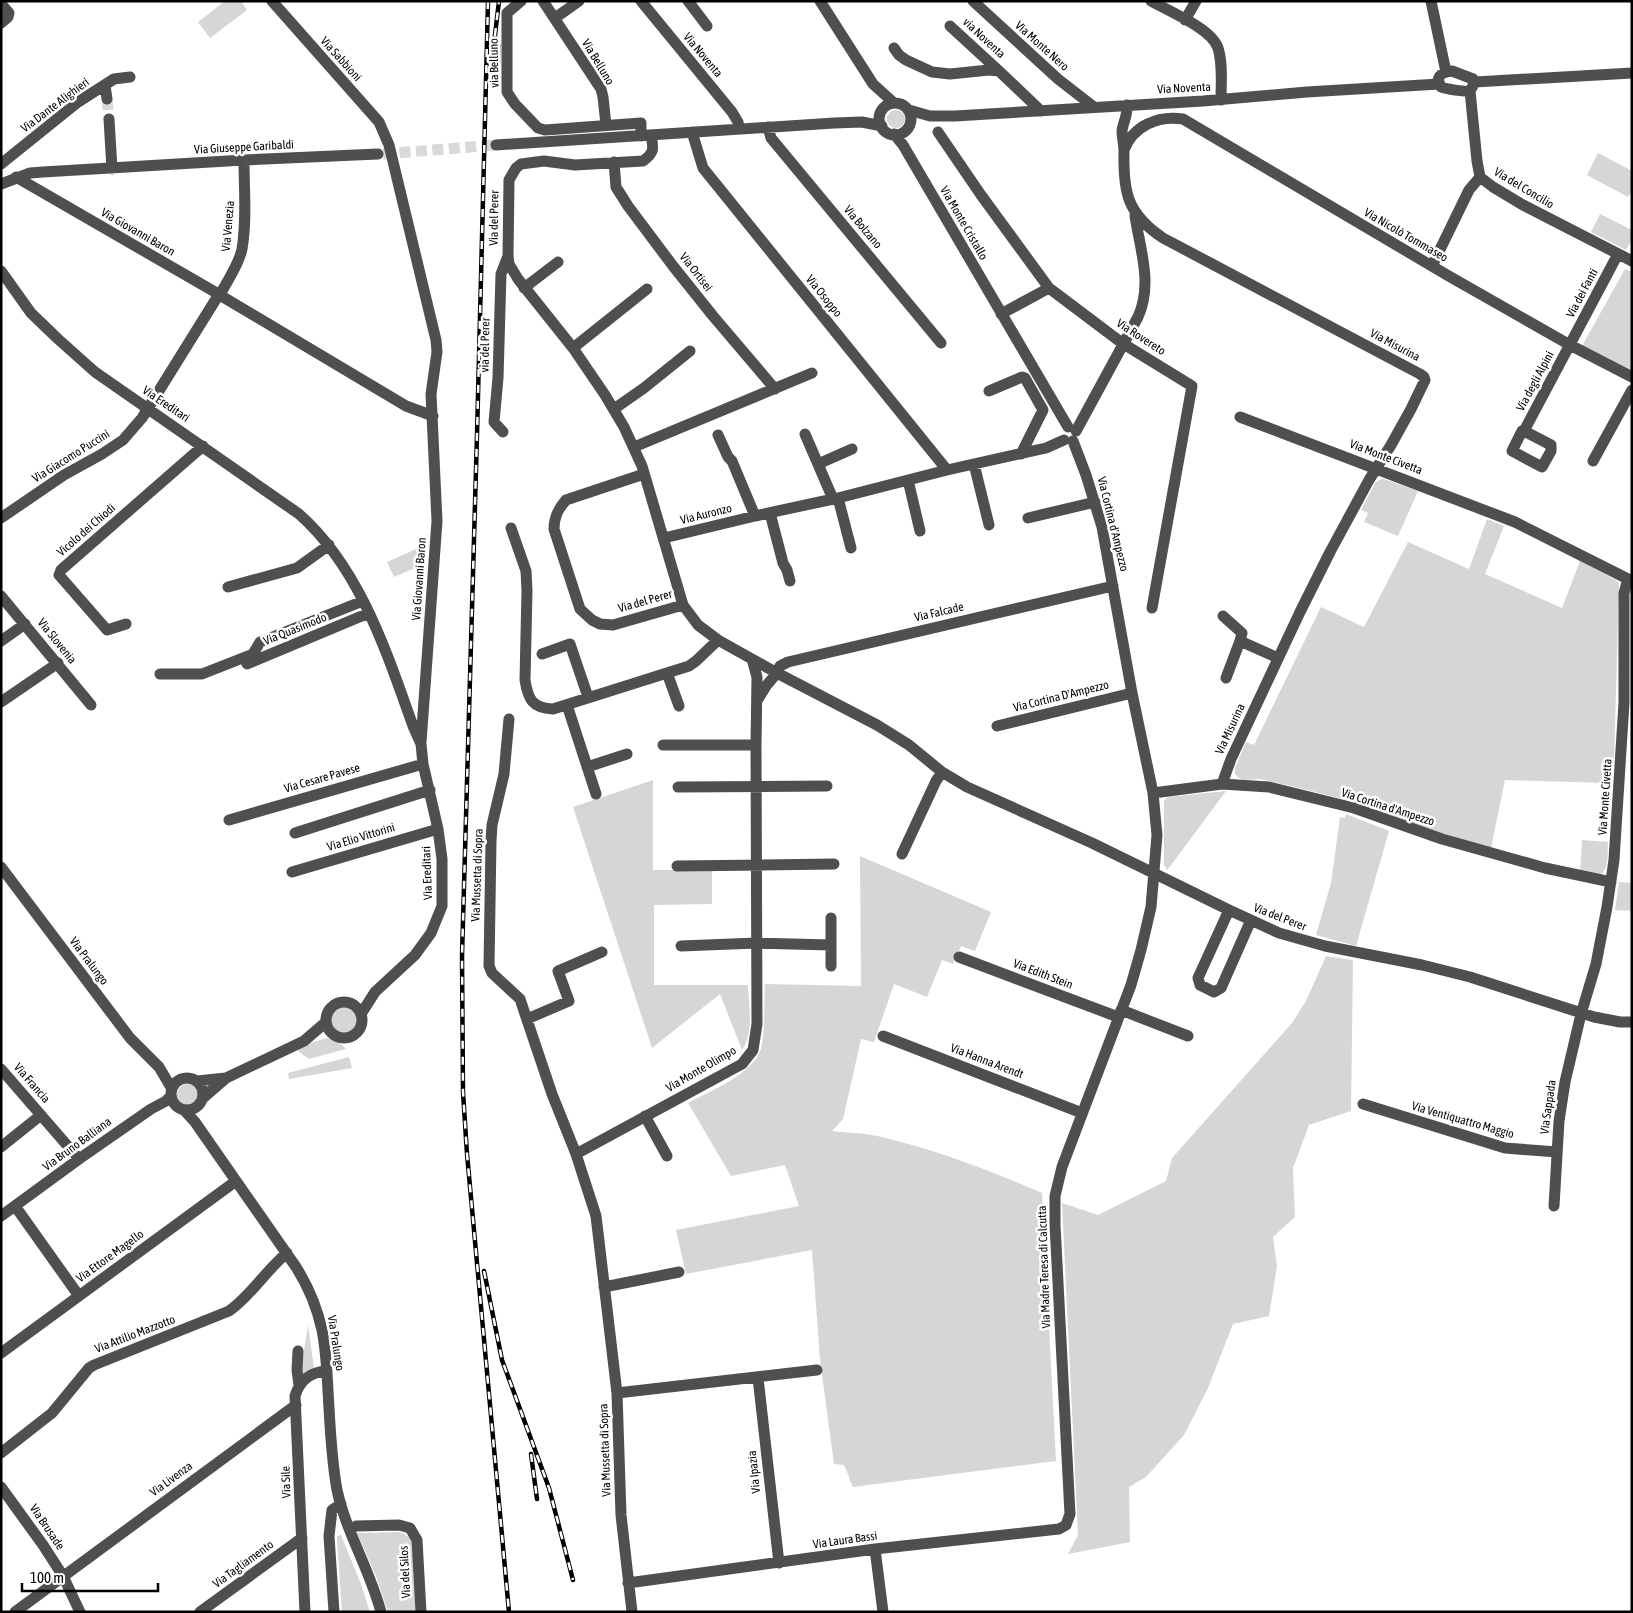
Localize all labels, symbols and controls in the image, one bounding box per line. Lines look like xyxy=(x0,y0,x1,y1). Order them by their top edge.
street label: via Noventa xyxy=(960,15,1008,61)
street label: Via Monte Nero xyxy=(1012,18,1072,74)
street label: Via Noventa xyxy=(680,30,726,80)
street label: Via Sabbioni xyxy=(317,34,365,84)
street label: Via Belluno xyxy=(579,37,617,88)
street label: via Belluno xyxy=(487,38,501,88)
street label: Via Dante Alighieri xyxy=(18,75,92,135)
street label: Via Noventa xyxy=(1157,80,1211,96)
street label: Via Giuseppe Garibaldi xyxy=(194,137,294,157)
street label: Via del Concilio xyxy=(1491,165,1557,212)
street label: Via Monte Cristallo xyxy=(937,184,991,263)
street label: Via del Perer xyxy=(487,190,501,246)
street label: Via Venezia xyxy=(219,200,237,252)
street label: Via Bolzano xyxy=(841,203,885,252)
street label: Via Giovanni Baron xyxy=(98,205,178,259)
street label: Via Nicolò Tommaseo xyxy=(1362,205,1451,265)
street label: Via Ortisei xyxy=(677,250,715,294)
street label: Via dei Fanti xyxy=(1563,266,1601,320)
street label: Via Osoppo xyxy=(803,272,845,320)
street label: Via Rovereto xyxy=(1114,316,1168,358)
street label: via del Perer xyxy=(478,317,492,372)
street label: Via Misurina xyxy=(1368,326,1422,364)
street label: Via degli Alpini xyxy=(1513,349,1557,413)
street label: Via Ereditari xyxy=(140,383,192,425)
street label: Via Giacomo Puccini xyxy=(30,427,112,485)
street label: Via Monte Civetta xyxy=(1348,437,1424,477)
street label: Via Cortina d'Ampezzo xyxy=(1094,475,1132,573)
street label: Vicolo dei Chiodi xyxy=(54,501,118,559)
street label: Via Auronzo xyxy=(679,501,733,527)
street label: Via Giovanni Baron xyxy=(409,537,429,621)
street label: Via del Perer xyxy=(616,586,674,615)
street label: Via Falcade xyxy=(913,600,965,624)
street label: Via Quasimodo xyxy=(261,610,329,648)
street label: Via Slovenia xyxy=(35,616,79,666)
street label: Via Cortina D'Ampezzo xyxy=(1012,677,1111,715)
street label: Via Misurina xyxy=(1212,701,1248,757)
street label: Via Monte Civetta xyxy=(1595,758,1615,836)
street label: Via Cesare Pavese xyxy=(282,760,362,796)
street label: Via Cortina d'Ampezzo xyxy=(1340,785,1437,829)
street label: Via Elio Vittorini xyxy=(325,820,397,854)
street label: Via Mussetta di Sopra xyxy=(468,828,486,922)
street label: Via Ereditari xyxy=(419,846,435,900)
street label: Via del Perer xyxy=(1252,901,1309,934)
street label: Via Pralungo xyxy=(67,934,112,988)
street label: Via Edith Stein xyxy=(1011,956,1075,992)
street label: Via Hanna Arendt xyxy=(948,1041,1026,1082)
street label: Via Monte Olimpo xyxy=(663,1043,739,1095)
street label: Via Francia xyxy=(11,1060,53,1106)
street label: Via Sappada xyxy=(1537,1079,1559,1135)
street label: Via Ventiquattro Maggio xyxy=(1410,1099,1516,1141)
street label: Via Bruno Balliana xyxy=(40,1114,114,1174)
street label: Via Madre Teresa di Calcutta xyxy=(1035,1205,1053,1329)
street label: Via Ettore Magello xyxy=(74,1227,147,1285)
street label: Via Attilio Mazzotto xyxy=(93,1312,177,1356)
street label: Via Pralungo xyxy=(325,1314,347,1372)
street label: Via Mussetta di Sopra xyxy=(596,1403,614,1497)
street label: Via Ipazia xyxy=(745,1450,763,1494)
street label: Via Livenza xyxy=(147,1459,195,1499)
street label: Via Sile xyxy=(278,1466,294,1498)
street label: Via Brusade xyxy=(27,1502,67,1552)
street label: Via Laura Bassi xyxy=(812,1529,878,1551)
street label: Via Tagliamento xyxy=(210,1537,276,1591)
street label: Via del Silos xyxy=(397,1545,413,1599)
scale bar xyxy=(22,1560,159,1592)
text: 100 m xyxy=(30,1569,64,1586)

